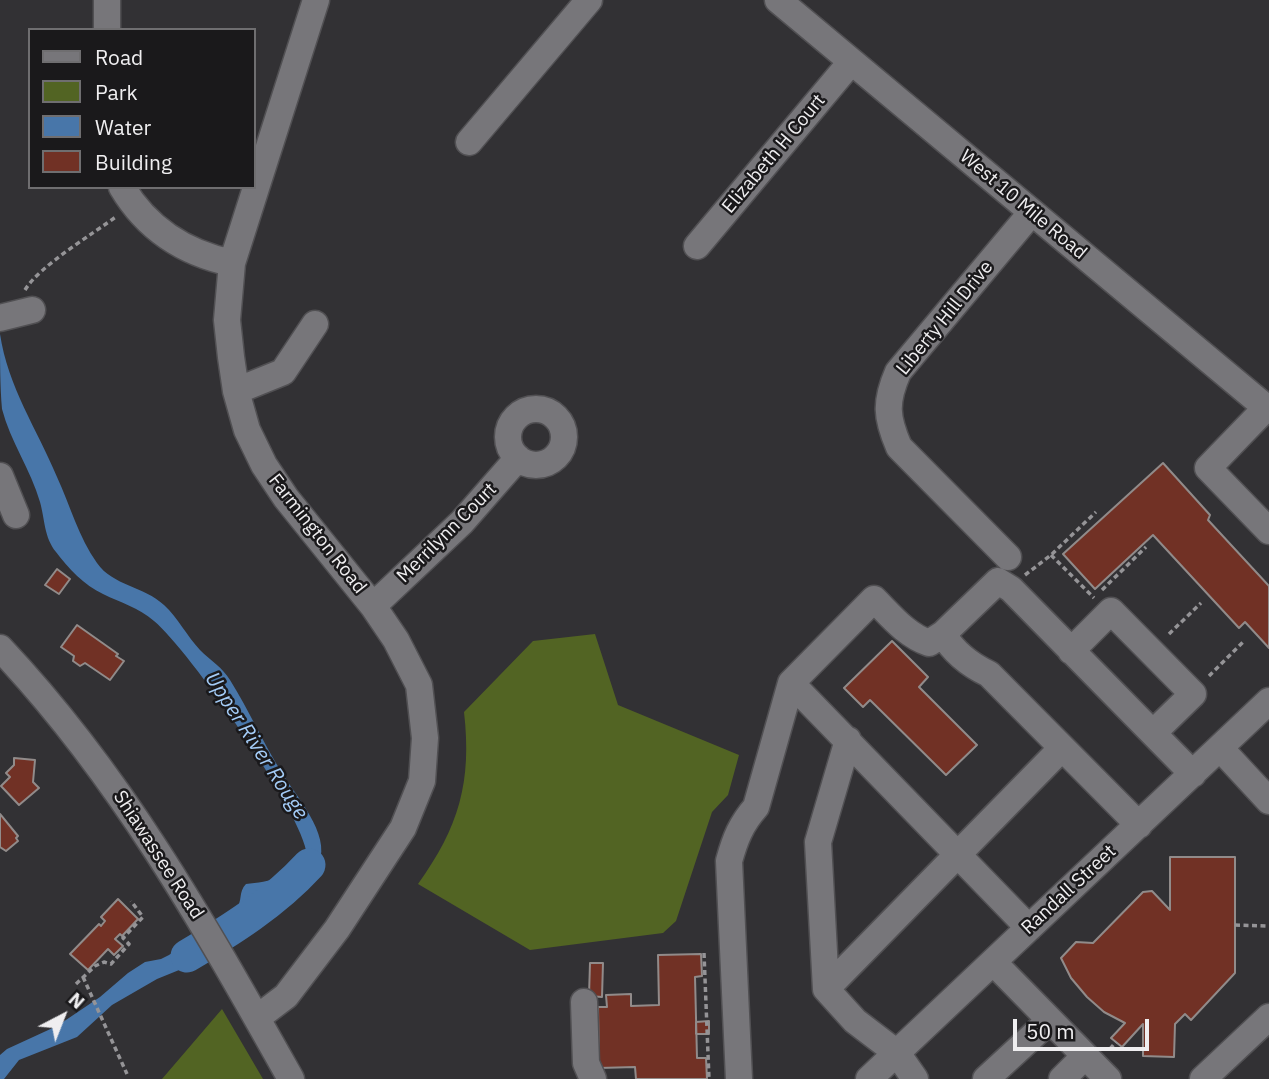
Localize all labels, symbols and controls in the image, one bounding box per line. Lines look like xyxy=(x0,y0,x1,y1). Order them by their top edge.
legend xyxy=(28,28,256,189)
text: Road xyxy=(95,43,143,71)
text: Park xyxy=(95,78,138,106)
street label: Elizabeth H Court xyxy=(718,90,830,218)
text: Water xyxy=(95,113,151,141)
street label: West 10 Mile Road xyxy=(955,145,1091,265)
text: Building xyxy=(95,148,172,176)
street label: Liberty Hill Drive xyxy=(892,256,998,380)
street label: Farmington Road xyxy=(263,470,371,598)
street label: Merrilynn Court xyxy=(392,478,502,588)
water label: Upper River Rouge xyxy=(199,668,313,824)
street label: Shiawassee Road xyxy=(108,786,208,924)
street label: Randall Street xyxy=(1017,840,1121,940)
north arrow xyxy=(28,981,98,1051)
text: N xyxy=(64,987,90,1014)
scale bar xyxy=(1017,1006,1154,1050)
text: 50 m xyxy=(1026,1017,1075,1045)

